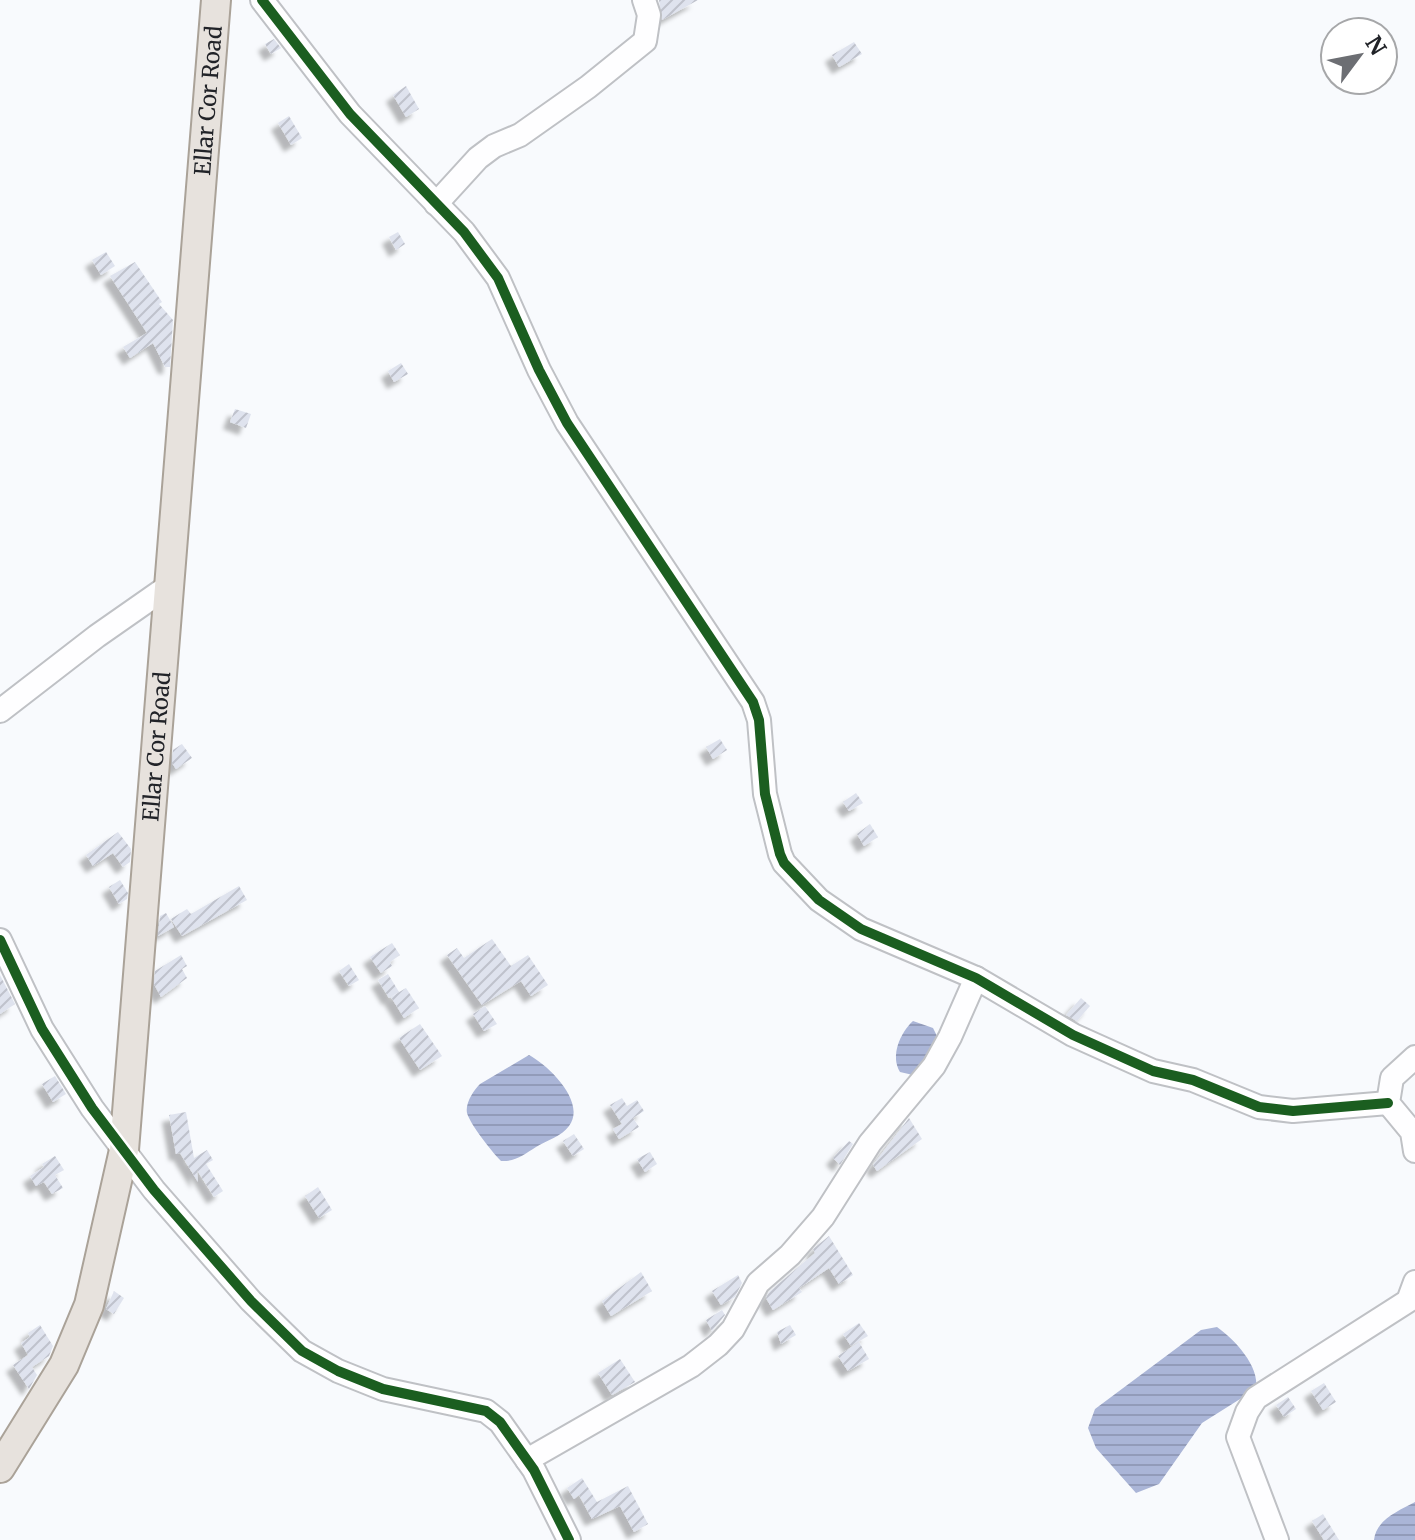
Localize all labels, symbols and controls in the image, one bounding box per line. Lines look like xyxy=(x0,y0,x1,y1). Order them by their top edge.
north arrow xyxy=(1319,16,1399,96)
street label: Ellar Cor Road xyxy=(188,25,228,176)
text: N xyxy=(1359,31,1393,61)
street label: Ellar Cor Road xyxy=(136,671,176,822)

